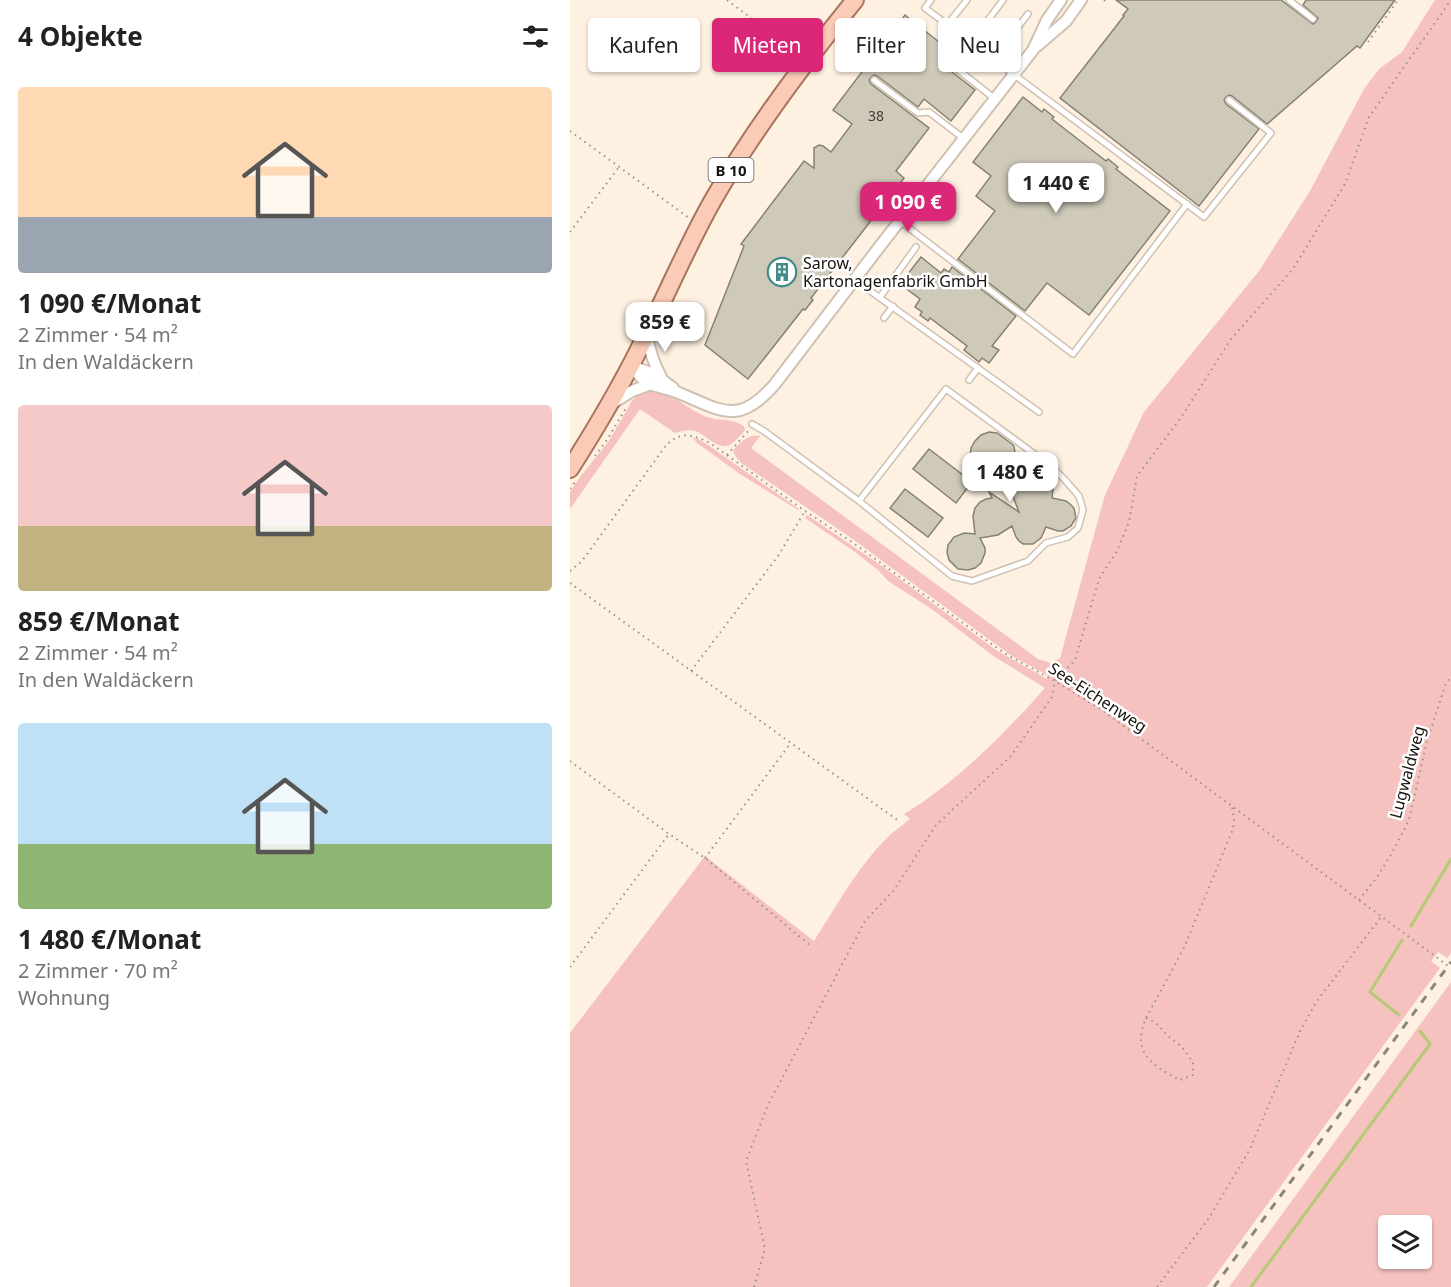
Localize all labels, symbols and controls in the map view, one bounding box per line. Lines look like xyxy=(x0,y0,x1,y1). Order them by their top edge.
text: 4 Objekte xyxy=(18,18,143,54)
chip: Kaufen xyxy=(588,18,700,72)
chip: Mieten xyxy=(712,18,823,72)
chip: Filter xyxy=(835,18,926,72)
chip: Neu xyxy=(938,18,1021,72)
icon: filters xyxy=(519,20,552,53)
house number: 38 xyxy=(868,106,884,125)
icon: home xyxy=(231,126,339,234)
road number: B 10 xyxy=(708,158,754,182)
pin: 1 440 € xyxy=(1001,163,1111,214)
text: 1 440 € xyxy=(1022,169,1090,196)
pin: 1 090 € xyxy=(853,182,963,233)
text: 1 090 € xyxy=(874,188,942,215)
place label: Sarow, Kartonagenfabrik GmbH xyxy=(803,252,988,292)
building icon: Sarow, Kartonagenfabrik GmbH xyxy=(766,256,798,288)
text: 1 090 €/Monat xyxy=(18,285,201,321)
pin: 859 € xyxy=(623,302,707,353)
text: 859 € xyxy=(640,308,690,335)
text: 2 Zimmer · 54 m² xyxy=(18,321,178,348)
text: In den Waldäckern xyxy=(18,348,194,375)
icon: home xyxy=(231,444,339,552)
pin: 1 480 € xyxy=(955,452,1065,503)
text: 1 480 € xyxy=(976,458,1044,485)
text: 859 €/Monat xyxy=(18,603,180,639)
text: 2 Zimmer · 54 m² xyxy=(18,639,178,666)
street label: See-Eichenweg xyxy=(1045,657,1151,737)
text: In den Waldäckern xyxy=(18,666,194,693)
street label: Lugwaldweg xyxy=(1384,723,1430,821)
icon: home xyxy=(231,762,339,870)
text: 1 480 €/Monat xyxy=(18,921,201,957)
text: 2 Zimmer · 70 m² xyxy=(18,957,178,984)
text: Wohnung xyxy=(18,984,110,1011)
map controls xyxy=(1378,1215,1432,1269)
button: layers xyxy=(1378,1215,1432,1269)

